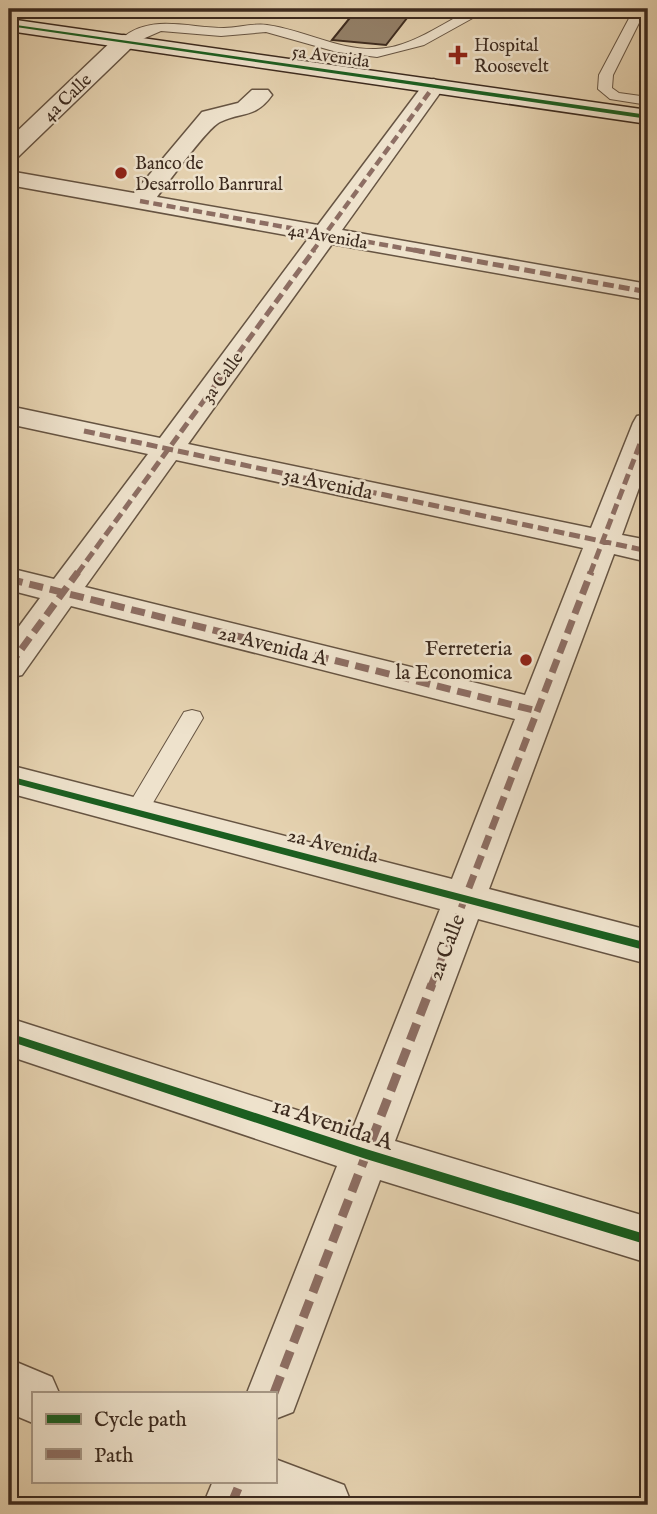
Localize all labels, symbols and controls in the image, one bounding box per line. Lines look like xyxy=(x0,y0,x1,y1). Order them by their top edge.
place label: Hospital Roosevelt xyxy=(474,35,549,79)
street label: 5a Avenida xyxy=(291,41,371,74)
marker: Hospital Roosevelt xyxy=(448,45,468,65)
street label: 4a Calle xyxy=(39,69,97,127)
place label: Banco de Desarrollo Banrural xyxy=(135,153,283,197)
marker: Banco de Desarrollo Banrural xyxy=(113,165,129,181)
street label: 4a Avenida xyxy=(286,219,369,256)
street label: 3a Calle xyxy=(197,348,249,408)
street label: 3a Avenida xyxy=(280,462,376,507)
street label: 2a Avenida A xyxy=(215,620,331,673)
place label: Ferreteria la Economica xyxy=(395,636,513,687)
marker: Ferreteria la Economica xyxy=(518,652,534,668)
street label: 2a Avenida xyxy=(284,822,382,871)
street label: 2a Calle xyxy=(422,910,472,984)
street label: 1a Avenida A xyxy=(268,1090,398,1159)
legend xyxy=(32,1392,276,1482)
text: Cycle path xyxy=(94,1407,187,1434)
text: Path xyxy=(94,1443,133,1470)

